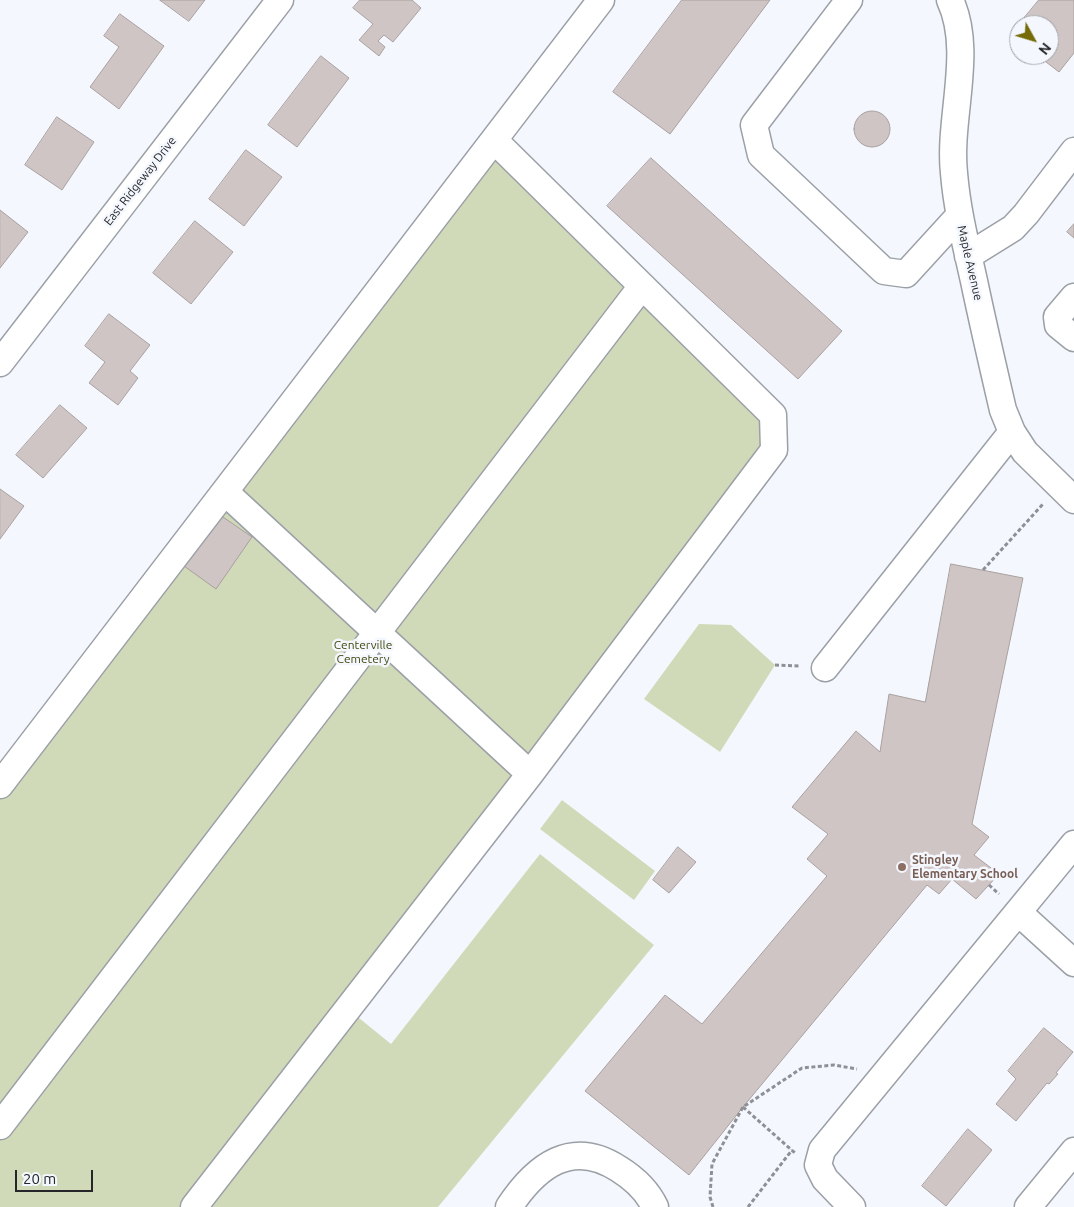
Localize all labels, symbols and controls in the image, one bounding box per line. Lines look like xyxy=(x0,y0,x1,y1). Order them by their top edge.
north arrow xyxy=(1009,15,1059,65)
text: N xyxy=(1035,40,1054,58)
street label: East Ridgeway Drive xyxy=(101,134,179,228)
street label: Maple Avenue xyxy=(954,224,986,302)
park label: Centerville Cemetery xyxy=(334,638,392,666)
place label: Stingley Elementary School xyxy=(912,853,1018,881)
marker: Stingley Elementary School xyxy=(896,861,908,873)
scale bar xyxy=(18,1160,95,1192)
text: 20 m xyxy=(23,1170,56,1187)

